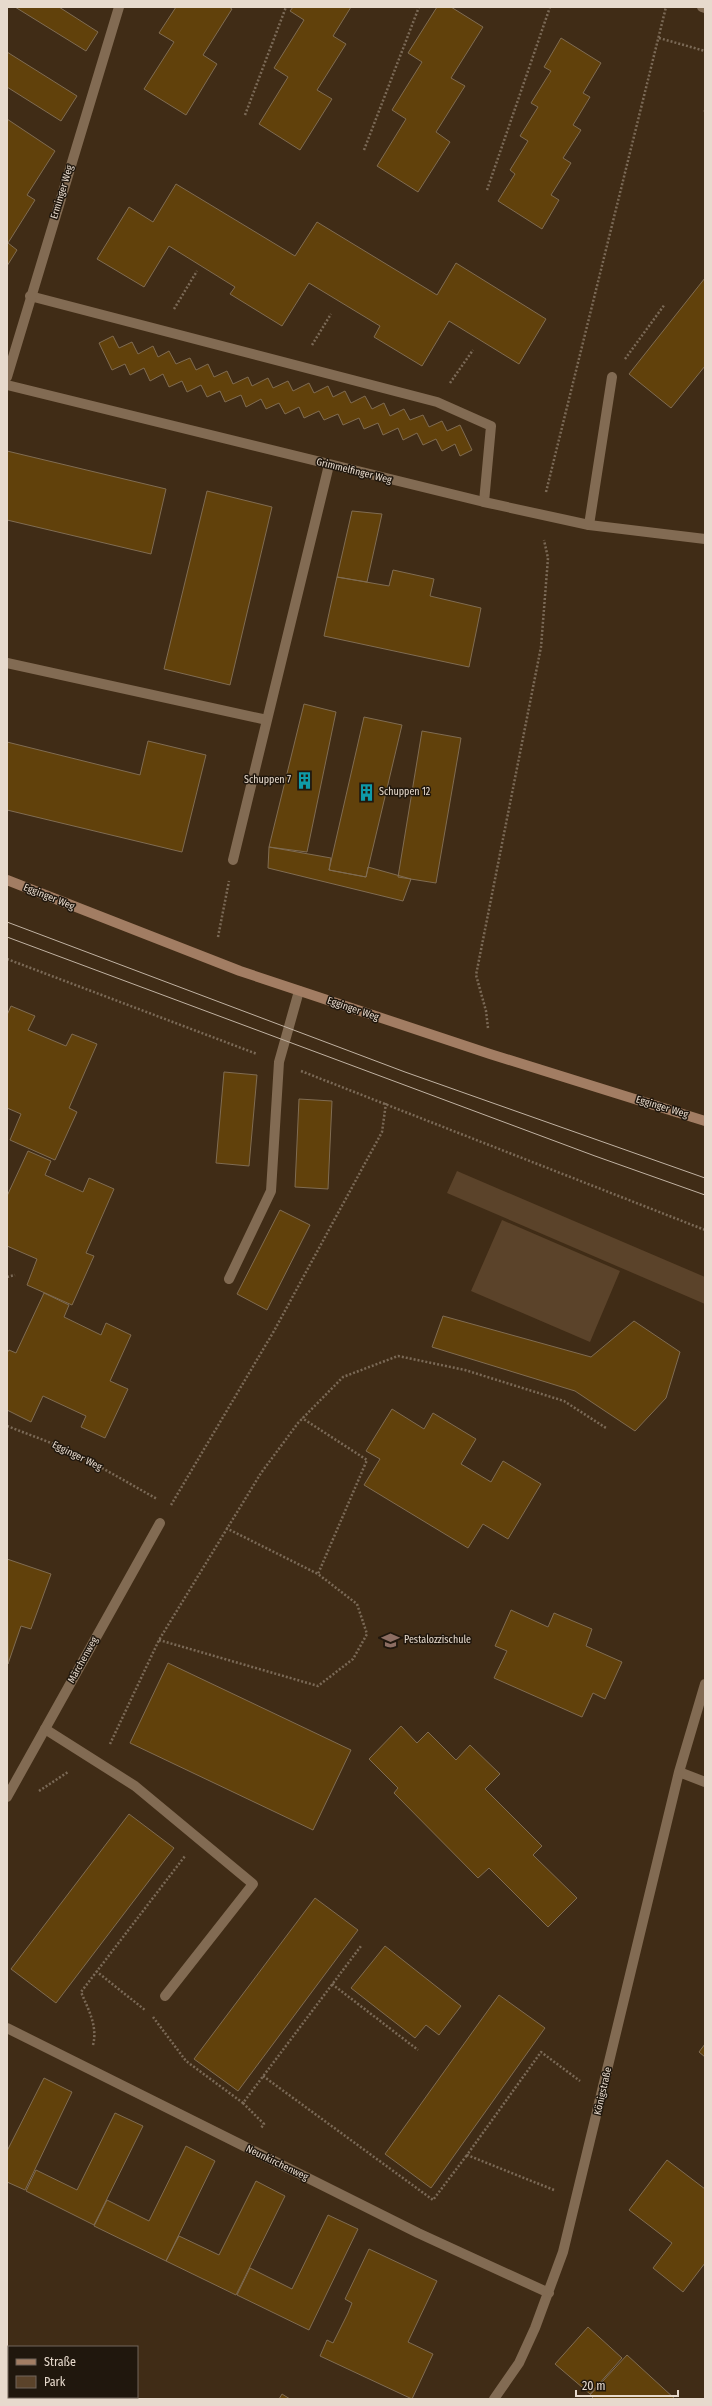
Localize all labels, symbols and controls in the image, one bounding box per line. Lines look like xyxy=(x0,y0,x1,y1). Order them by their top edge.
street label: Erminger Weg xyxy=(48,163,76,220)
street label: Grimmelfinger Weg xyxy=(315,456,393,486)
building icon: Schuppen 7 xyxy=(294,770,314,790)
place label: Schuppen 7 xyxy=(244,774,291,786)
building icon: Schuppen 12 xyxy=(356,782,376,802)
place label: Schuppen 12 xyxy=(379,786,431,798)
street label: Egginger Weg xyxy=(22,881,77,913)
street label: Egginger Weg xyxy=(326,995,381,1024)
street label: Egginger Weg xyxy=(634,1093,690,1121)
street label: Egginger Weg xyxy=(50,1439,104,1473)
school or university icon: Pestalozzischule xyxy=(381,1630,401,1650)
street label: Märchenweg xyxy=(65,1634,101,1685)
place label: Pestalozzischule xyxy=(404,1634,471,1646)
street label: Königstraße xyxy=(592,2066,614,2116)
street label: Neunkirchenweg xyxy=(244,2143,310,2183)
legend xyxy=(8,2346,138,2398)
text: Straße xyxy=(44,2355,76,2369)
scale bar xyxy=(576,2372,678,2398)
text: Park xyxy=(44,2375,66,2389)
text: 20 m xyxy=(582,2379,606,2393)

